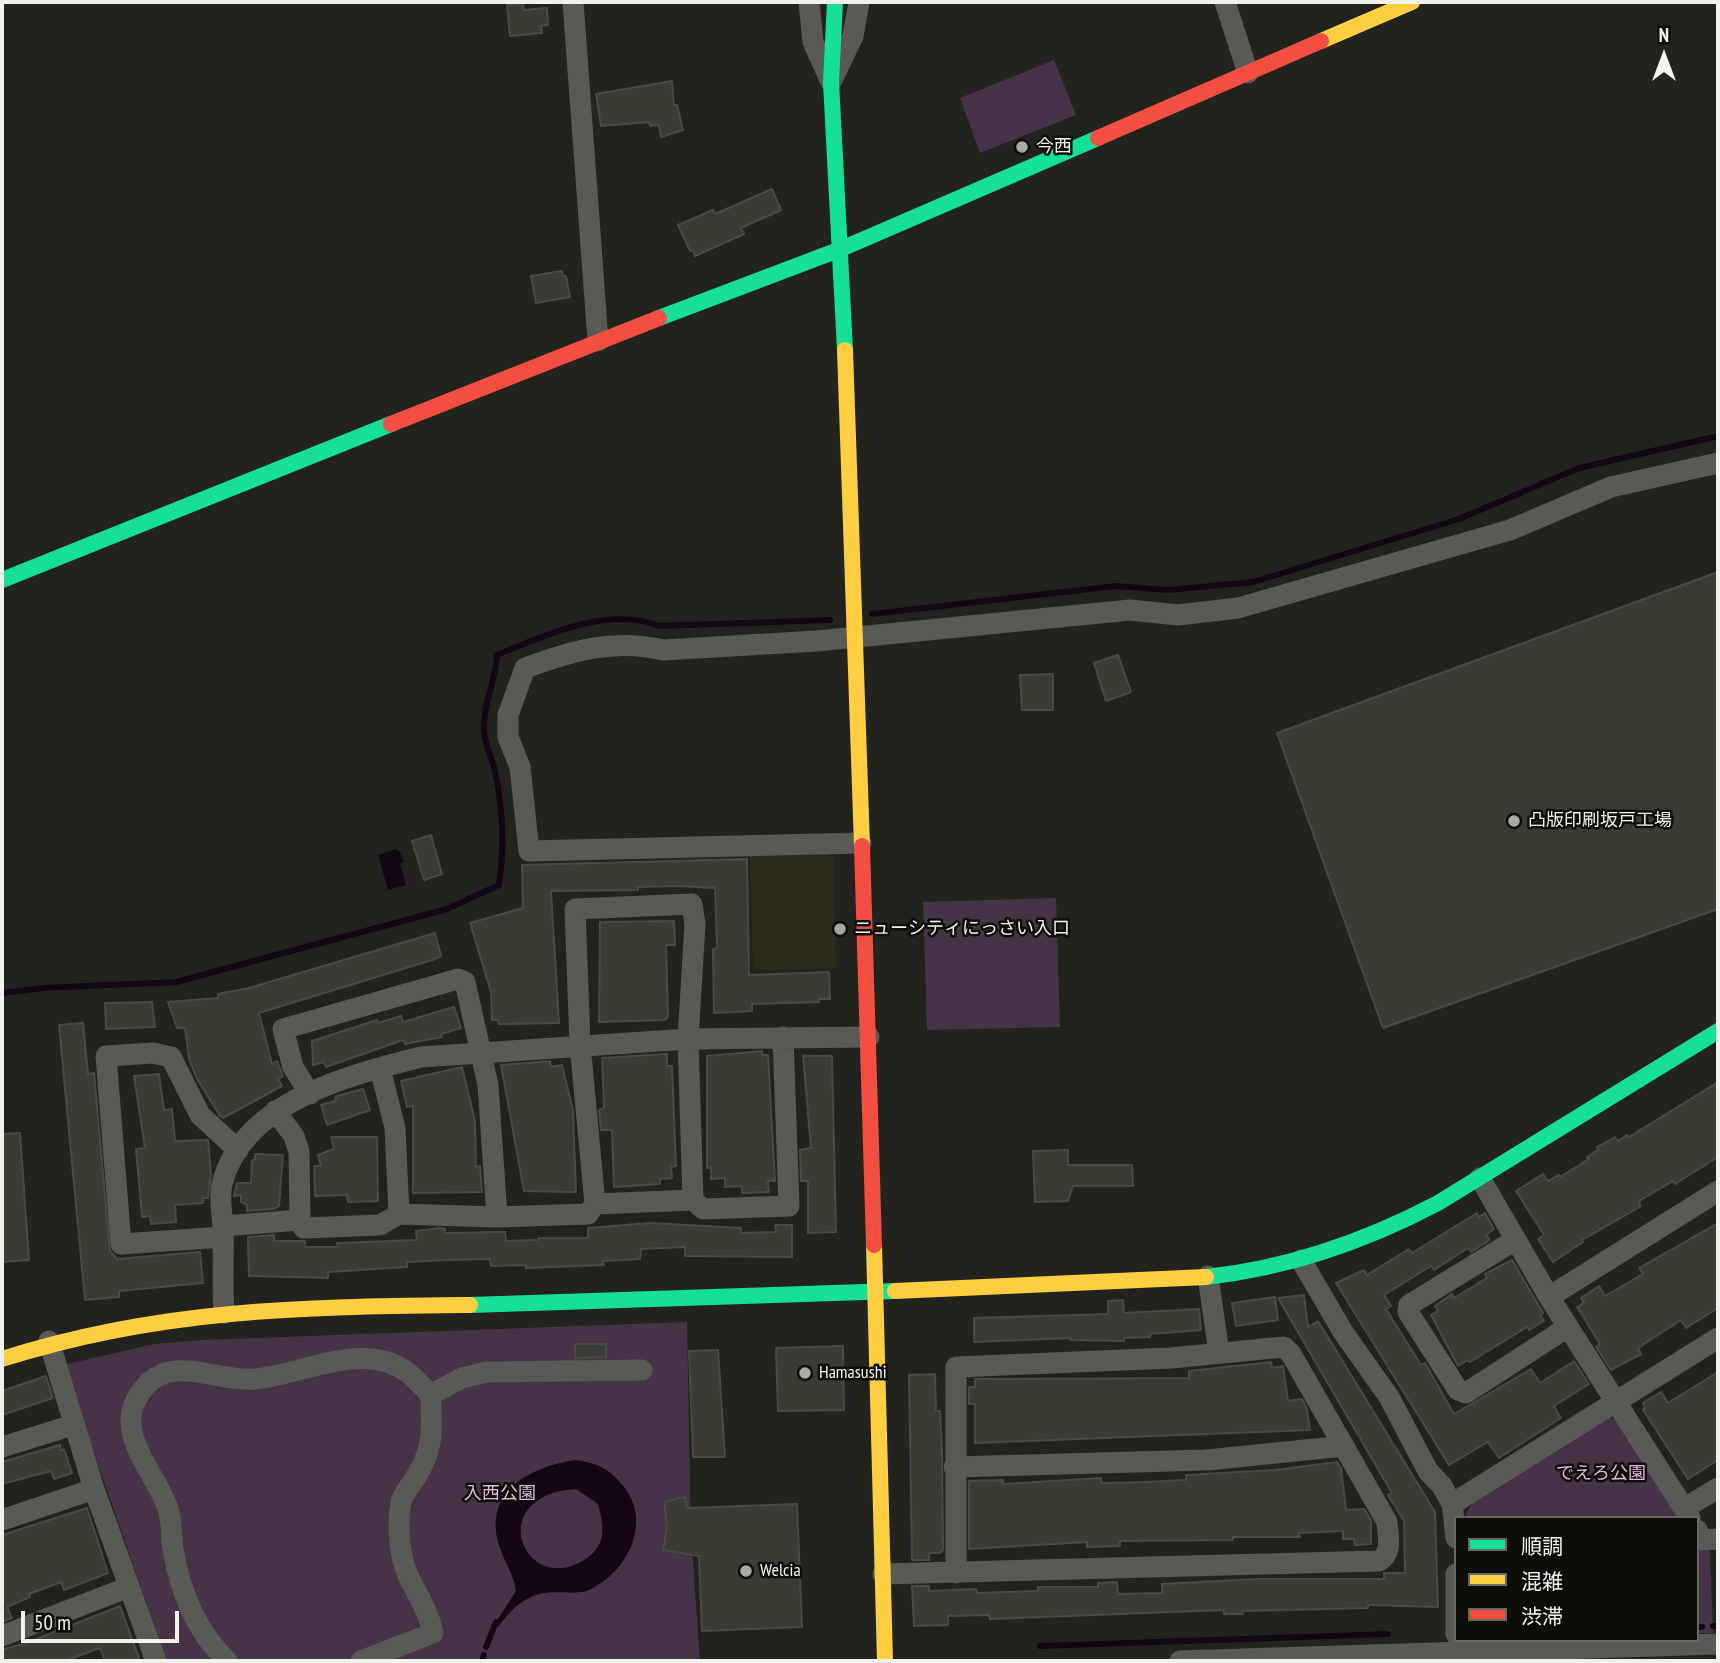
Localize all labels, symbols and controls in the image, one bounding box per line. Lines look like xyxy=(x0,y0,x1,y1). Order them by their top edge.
north arrow xyxy=(1629,21,1699,91)
text: N xyxy=(1659,23,1669,47)
place label: 今西 xyxy=(1036,136,1072,158)
marker: 今西 xyxy=(1014,139,1030,155)
place label: 凸版印刷坂戸工場 xyxy=(1528,810,1672,832)
marker: 凸版印刷坂戸工場 xyxy=(1506,813,1522,829)
place label: ニューシティにっさい入口 xyxy=(854,918,1070,940)
marker: ニューシティにっさい入口 xyxy=(832,921,848,937)
place label: Hamasushi xyxy=(819,1362,887,1384)
marker: Hamasushi xyxy=(797,1365,813,1381)
park label: でえろ公園 xyxy=(1556,1463,1646,1485)
park label: 入西公園 xyxy=(464,1483,536,1505)
legend xyxy=(1454,1516,1699,1642)
text: 順調 xyxy=(1521,1533,1563,1560)
place label: Welcia xyxy=(760,1560,801,1582)
marker: Welcia xyxy=(738,1563,754,1579)
text: 混雑 xyxy=(1521,1568,1563,1595)
scale bar xyxy=(24,1596,182,1640)
text: 渋滞 xyxy=(1521,1603,1563,1630)
text: 50 m xyxy=(34,1609,71,1636)

